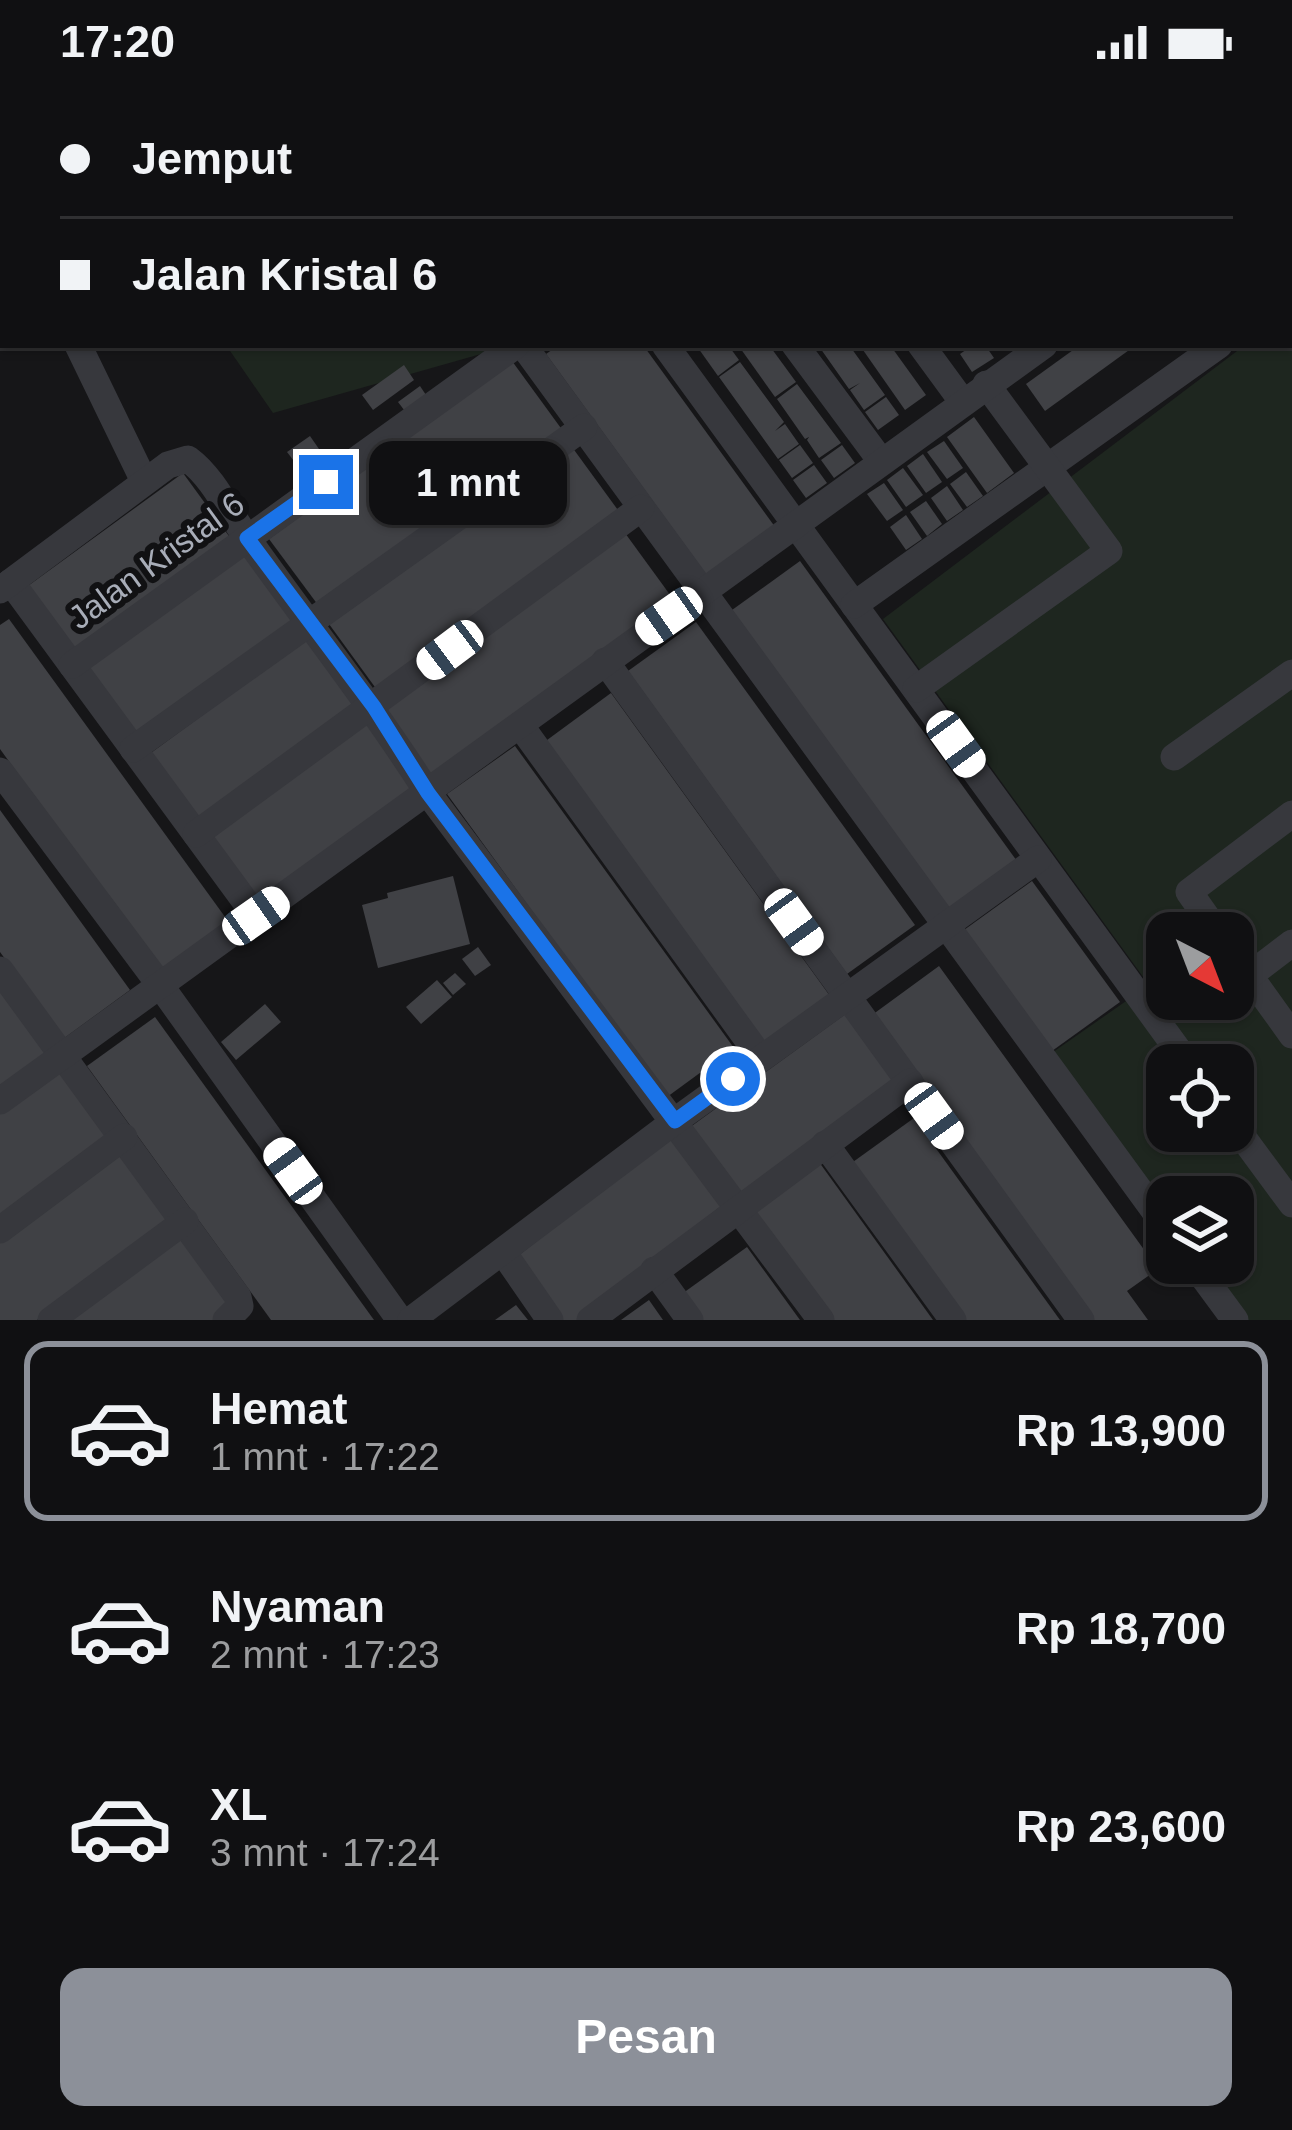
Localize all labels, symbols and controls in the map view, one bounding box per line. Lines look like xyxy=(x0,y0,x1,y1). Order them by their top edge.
text: 17:20 xyxy=(60,16,175,67)
text: Jemput xyxy=(132,133,292,184)
text: Jalan Kristal 6 xyxy=(132,249,437,300)
callout: 1 mnt xyxy=(368,440,566,524)
route end xyxy=(299,455,353,509)
text: 1 mnt xyxy=(416,461,520,504)
street label: Jalan Kristal 6 xyxy=(62,485,251,636)
car xyxy=(629,581,709,651)
car xyxy=(410,614,490,686)
car xyxy=(920,704,992,784)
car xyxy=(216,881,296,951)
car xyxy=(758,882,830,962)
north arrow xyxy=(1146,912,1254,1020)
map controls xyxy=(1146,912,1254,1284)
button: locate xyxy=(1146,1044,1254,1152)
route start xyxy=(706,1052,760,1106)
car xyxy=(898,1076,970,1156)
car xyxy=(257,1131,329,1211)
button: layers xyxy=(1146,1176,1254,1284)
icon: car xyxy=(66,1377,174,1485)
text: Hemat xyxy=(210,1383,348,1434)
text: Rp 13,900 xyxy=(1016,1405,1226,1456)
text: 1 mnt · 17:22 xyxy=(210,1435,440,1478)
icon: car xyxy=(66,1575,174,1683)
text: Nyaman xyxy=(210,1581,385,1632)
text: Rp 18,700 xyxy=(1016,1603,1226,1654)
text: 2 mnt · 17:23 xyxy=(210,1633,440,1676)
icon: car xyxy=(66,1773,174,1881)
text: XL xyxy=(210,1779,268,1830)
text: Rp 23,600 xyxy=(1016,1801,1226,1852)
text: 3 mnt · 17:24 xyxy=(210,1831,440,1874)
button: Pesan xyxy=(60,1968,1232,2106)

